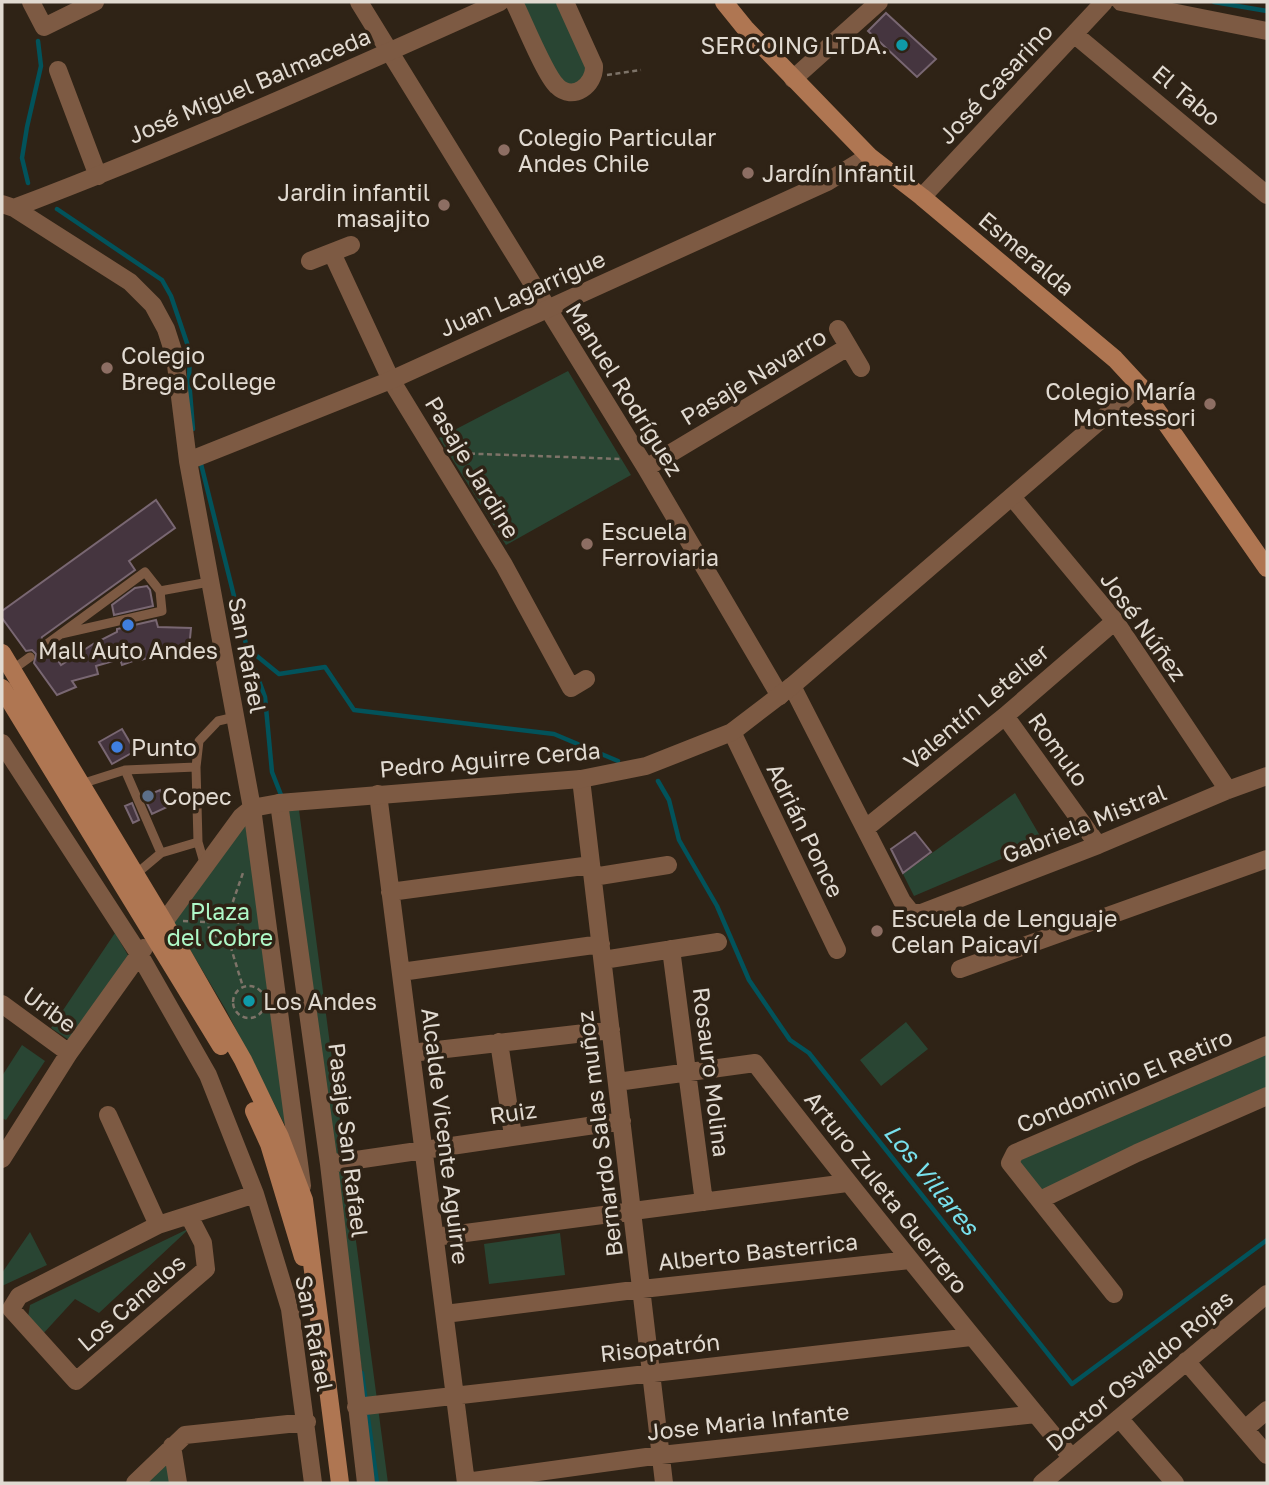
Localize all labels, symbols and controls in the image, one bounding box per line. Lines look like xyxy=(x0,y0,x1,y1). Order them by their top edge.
street label: José Casarino xyxy=(932,17,1058,149)
street label: José Miguel Balmaceda xyxy=(124,21,374,149)
place label: SERCOING LTDA. xyxy=(701,31,888,59)
marker: SERCOING LTDA. xyxy=(894,37,910,53)
street label: El Tabo xyxy=(1147,58,1227,132)
place label: Colegio Particular Andes Chile xyxy=(518,123,716,177)
marker: Colegio Particular Andes Chile xyxy=(496,142,512,158)
place label: Jardín Infantil xyxy=(762,159,916,187)
marker: Jardín Infantil xyxy=(740,165,756,181)
place label: Jardin infantil masajito xyxy=(277,178,430,232)
marker: Jardin infantil masajito xyxy=(436,197,452,213)
street label: Esmeralda xyxy=(974,205,1080,301)
street label: Juan Lagarrigue xyxy=(435,244,609,342)
street label: Manuel Rodríguez xyxy=(560,297,690,481)
street label: Pasaje Navarro xyxy=(675,322,831,430)
place label: Colegio Brega College xyxy=(121,341,276,395)
marker: Colegio Brega College xyxy=(99,360,115,376)
place label: Colegio María Montessori xyxy=(1045,377,1196,431)
street label: Pasaje Jardine xyxy=(420,391,526,543)
marker: Colegio María Montessori xyxy=(1202,396,1218,412)
place label: Escuela Ferroviaria xyxy=(601,517,719,571)
marker: Escuela Ferroviaria xyxy=(579,536,595,552)
street label: José Núñez xyxy=(1095,566,1193,686)
street label: San Rafael xyxy=(223,595,273,715)
marker: Mall Auto Andes xyxy=(120,617,136,633)
place label: Mall Auto Andes xyxy=(38,636,218,664)
street label: Valentín Letelier xyxy=(898,637,1054,775)
street label: Romulo xyxy=(1023,707,1095,791)
place label: Punto xyxy=(131,733,197,761)
street label: Pedro Aguirre Cerda xyxy=(378,735,602,783)
marker: Punto xyxy=(109,739,125,755)
street label: Adrián Ponce xyxy=(761,758,851,902)
street label: Gabriela Mistral xyxy=(998,777,1170,869)
place label: Copec xyxy=(162,782,231,810)
marker: Copec xyxy=(140,788,156,804)
park label: Plaza del Cobre xyxy=(167,897,273,951)
place label: Escuela de Lenguaje Celan Paicaví xyxy=(891,904,1117,958)
marker: Escuela de Lenguaje Celan Paicaví xyxy=(869,923,885,939)
street label: Uribe xyxy=(18,980,82,1038)
street label: Rosauro Molina xyxy=(688,986,736,1158)
place label: Los Andes xyxy=(263,987,377,1015)
marker: Los Andes xyxy=(241,993,257,1009)
street label: Alcalde Vicente Aguirre xyxy=(416,1006,476,1266)
street label: Bernardo Salas muñoz xyxy=(570,1010,628,1258)
street label: Condominio El Retiro xyxy=(1012,1022,1236,1138)
street label: Pasaje San Rafael xyxy=(323,1041,375,1239)
street label: Arturo Zuleta Guerrero xyxy=(799,1085,975,1299)
street label: Ruiz xyxy=(488,1095,538,1129)
water label: Los Villares xyxy=(879,1118,986,1241)
street label: Alberto Basterrica xyxy=(657,1227,859,1275)
street label: Los Canelos xyxy=(71,1248,191,1356)
street label: San Rafael xyxy=(290,1273,340,1393)
street label: Doctor Osvaldo Rojas xyxy=(1040,1283,1238,1457)
street label: Risopatrón xyxy=(599,1327,721,1367)
street label: Jose Maria Infante xyxy=(645,1396,851,1446)

